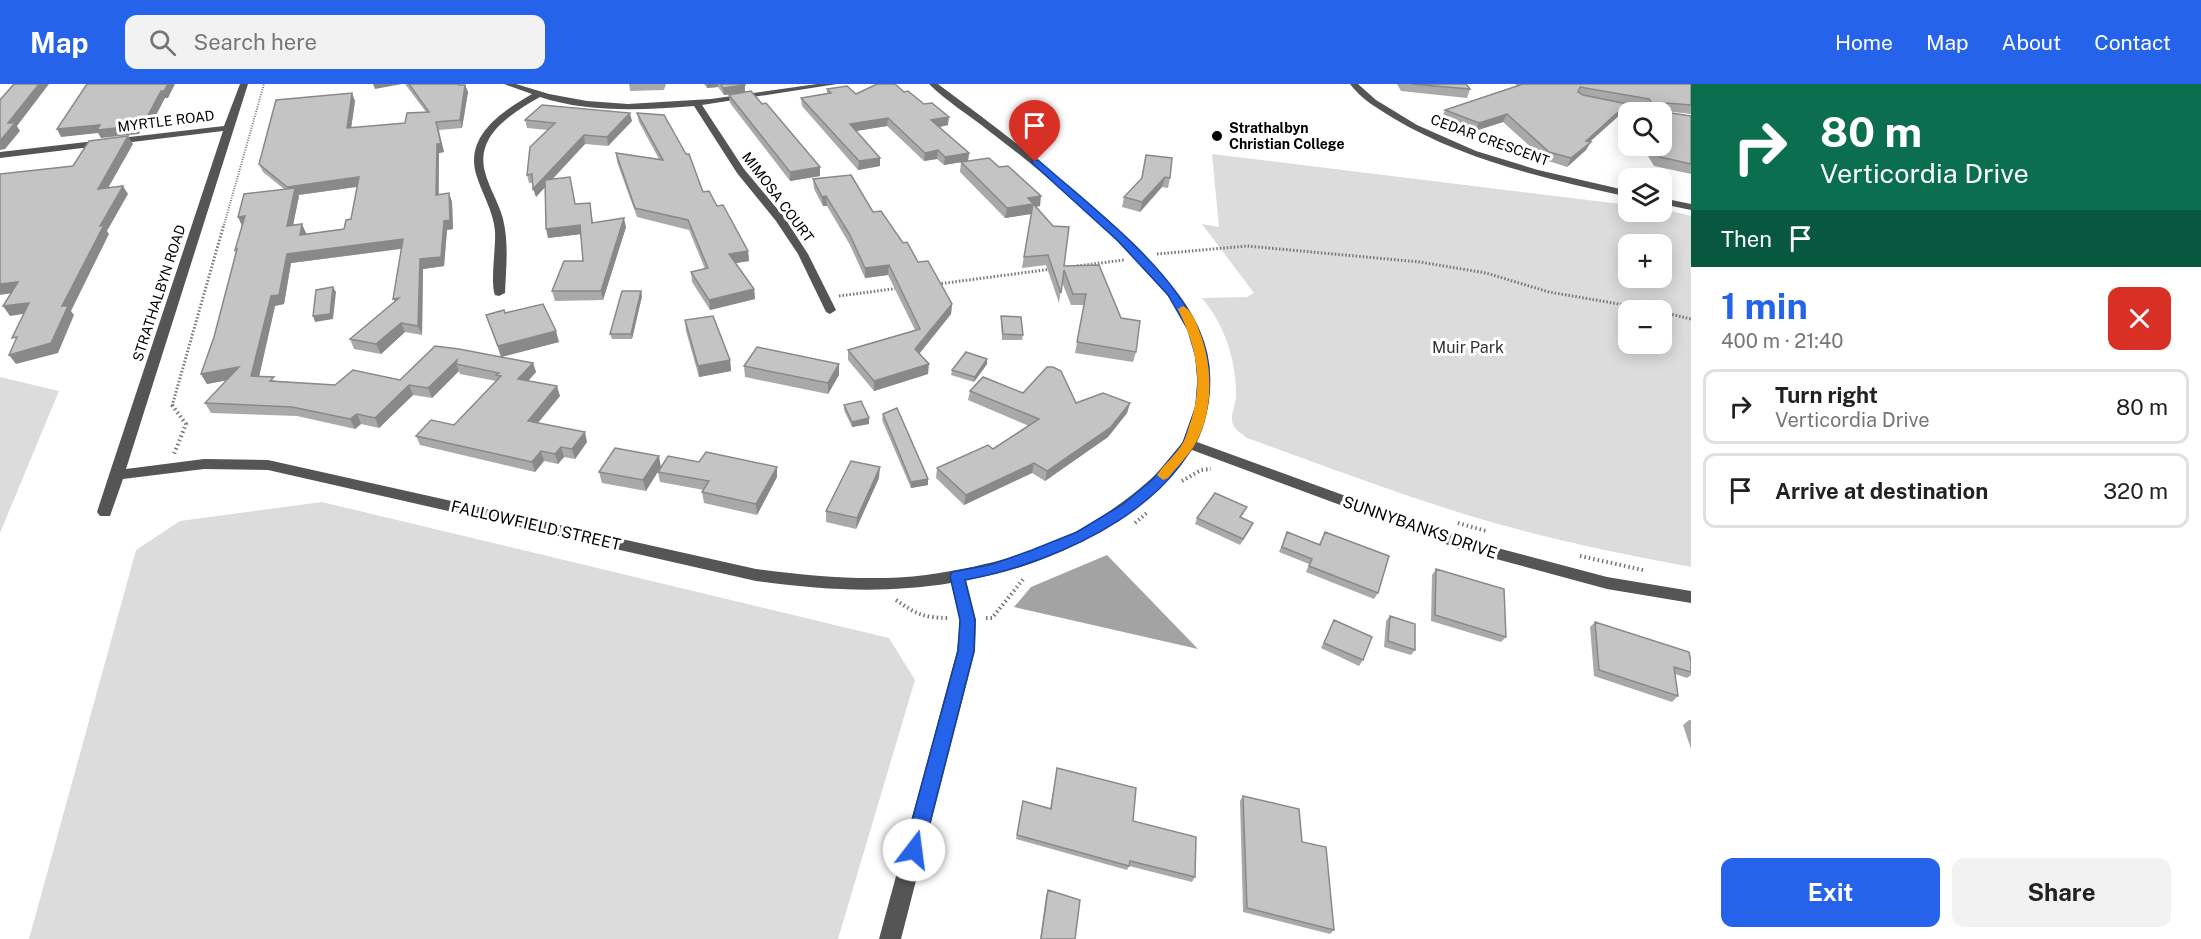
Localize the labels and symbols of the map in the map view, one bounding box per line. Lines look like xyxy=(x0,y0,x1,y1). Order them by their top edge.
pin xyxy=(1009,100,1060,162)
street label: MYRTLE ROAD xyxy=(117,107,215,135)
street label: CEDAR CRESCENT xyxy=(1429,111,1551,169)
place label: Strathalbyn Christian College xyxy=(1229,120,1345,152)
marker: Strathalbyn Christian College xyxy=(1210,129,1224,143)
street label: MIMOSA COURT xyxy=(739,149,817,245)
street label: STRATHALBYN ROAD xyxy=(129,223,189,363)
park label: Muir Park xyxy=(1432,338,1504,357)
street label: SUNNYBANKS DRIVE xyxy=(1340,492,1500,563)
street label: FALLOWFIELD STREET xyxy=(449,497,623,554)
position arrow xyxy=(882,818,946,882)

